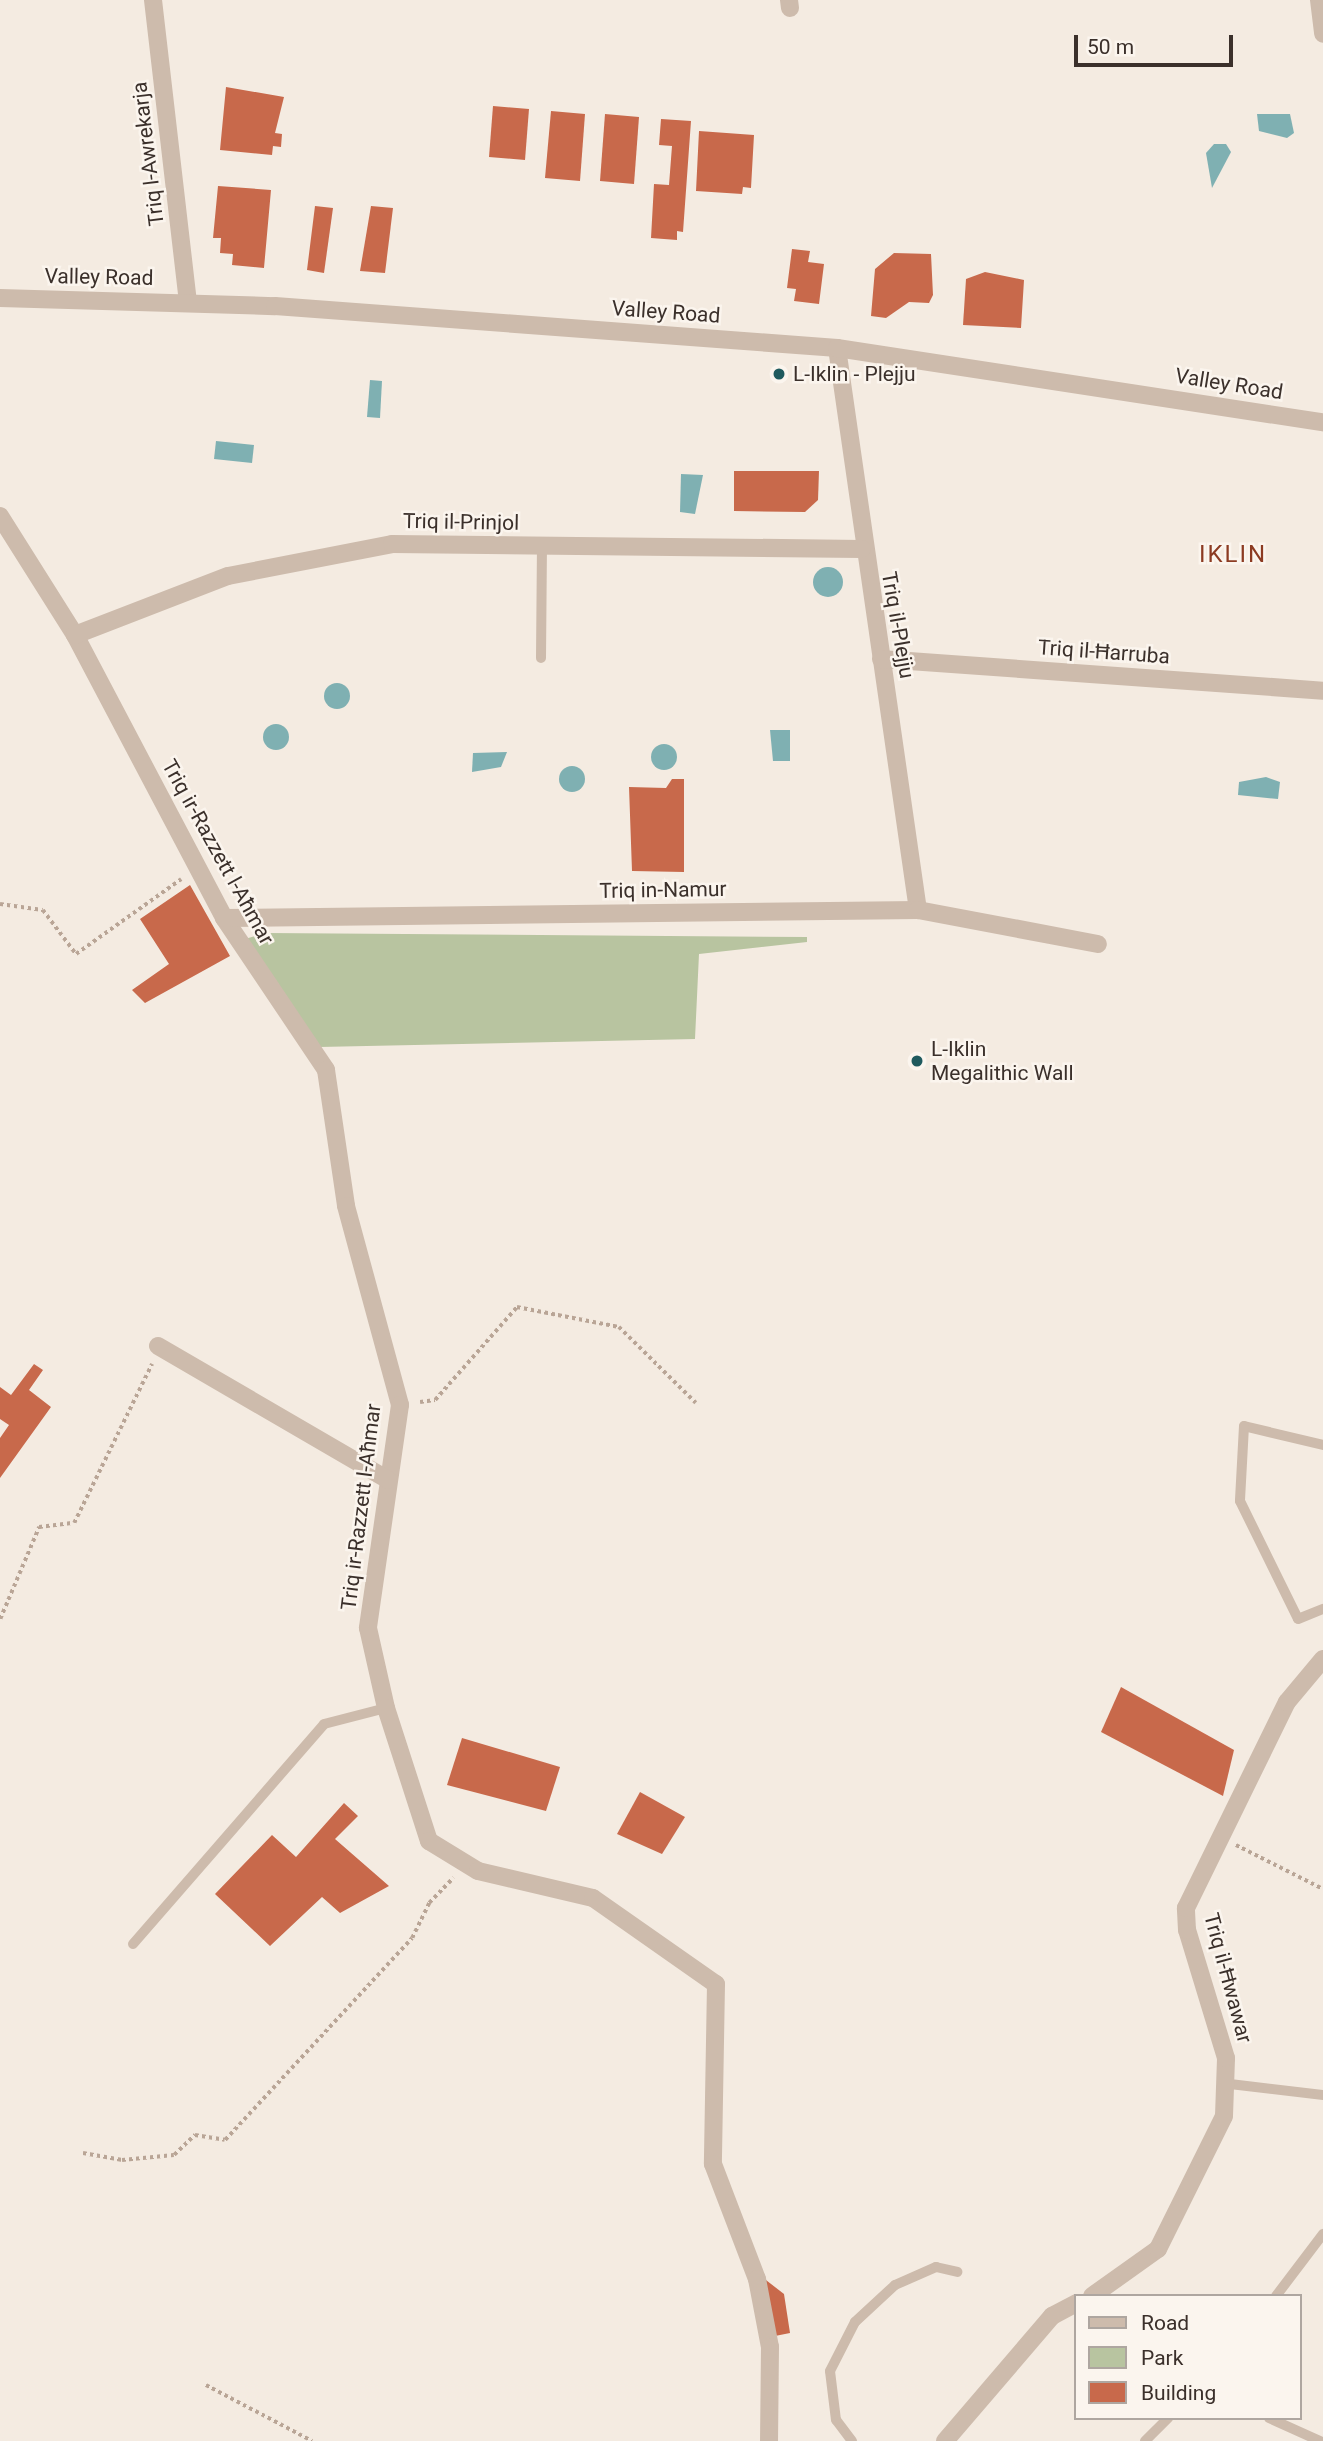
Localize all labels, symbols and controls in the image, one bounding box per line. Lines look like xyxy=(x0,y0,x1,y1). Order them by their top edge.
scale bar xyxy=(1078,21,1237,65)
text: 50 m xyxy=(1087,35,1134,59)
street label: Triq l-Awrekarja xyxy=(127,81,169,227)
street label: Valley Road xyxy=(44,263,154,291)
street label: Valley Road xyxy=(611,296,721,328)
place label: L-Iklin - Plejju xyxy=(793,361,916,387)
street label: Valley Road xyxy=(1173,363,1285,405)
marker: L-Iklin - Plejju xyxy=(771,366,787,382)
street label: Triq il-Prinjol xyxy=(403,508,519,536)
district label: IKLIN xyxy=(1200,541,1266,569)
street label: Triq il-Plejju xyxy=(876,570,920,680)
street label: Triq il-Ħarruba xyxy=(1037,635,1171,669)
street label: Triq ir-Razzett l-Aħmar xyxy=(157,755,279,949)
street label: Triq in-Namur xyxy=(599,876,727,904)
place label: L-Iklin Megalithic Wall xyxy=(931,1036,1074,1086)
marker: L-Iklin Megalithic Wall xyxy=(909,1053,925,1069)
street label: Triq ir-Razzett l-Aħmar xyxy=(336,1402,386,1612)
street label: Triq il-Ħwawar xyxy=(1199,1910,1257,2046)
legend xyxy=(1074,2294,1302,2420)
text: Road xyxy=(1141,2311,1189,2335)
text: Park xyxy=(1141,2346,1183,2370)
text: Building xyxy=(1141,2381,1216,2405)

